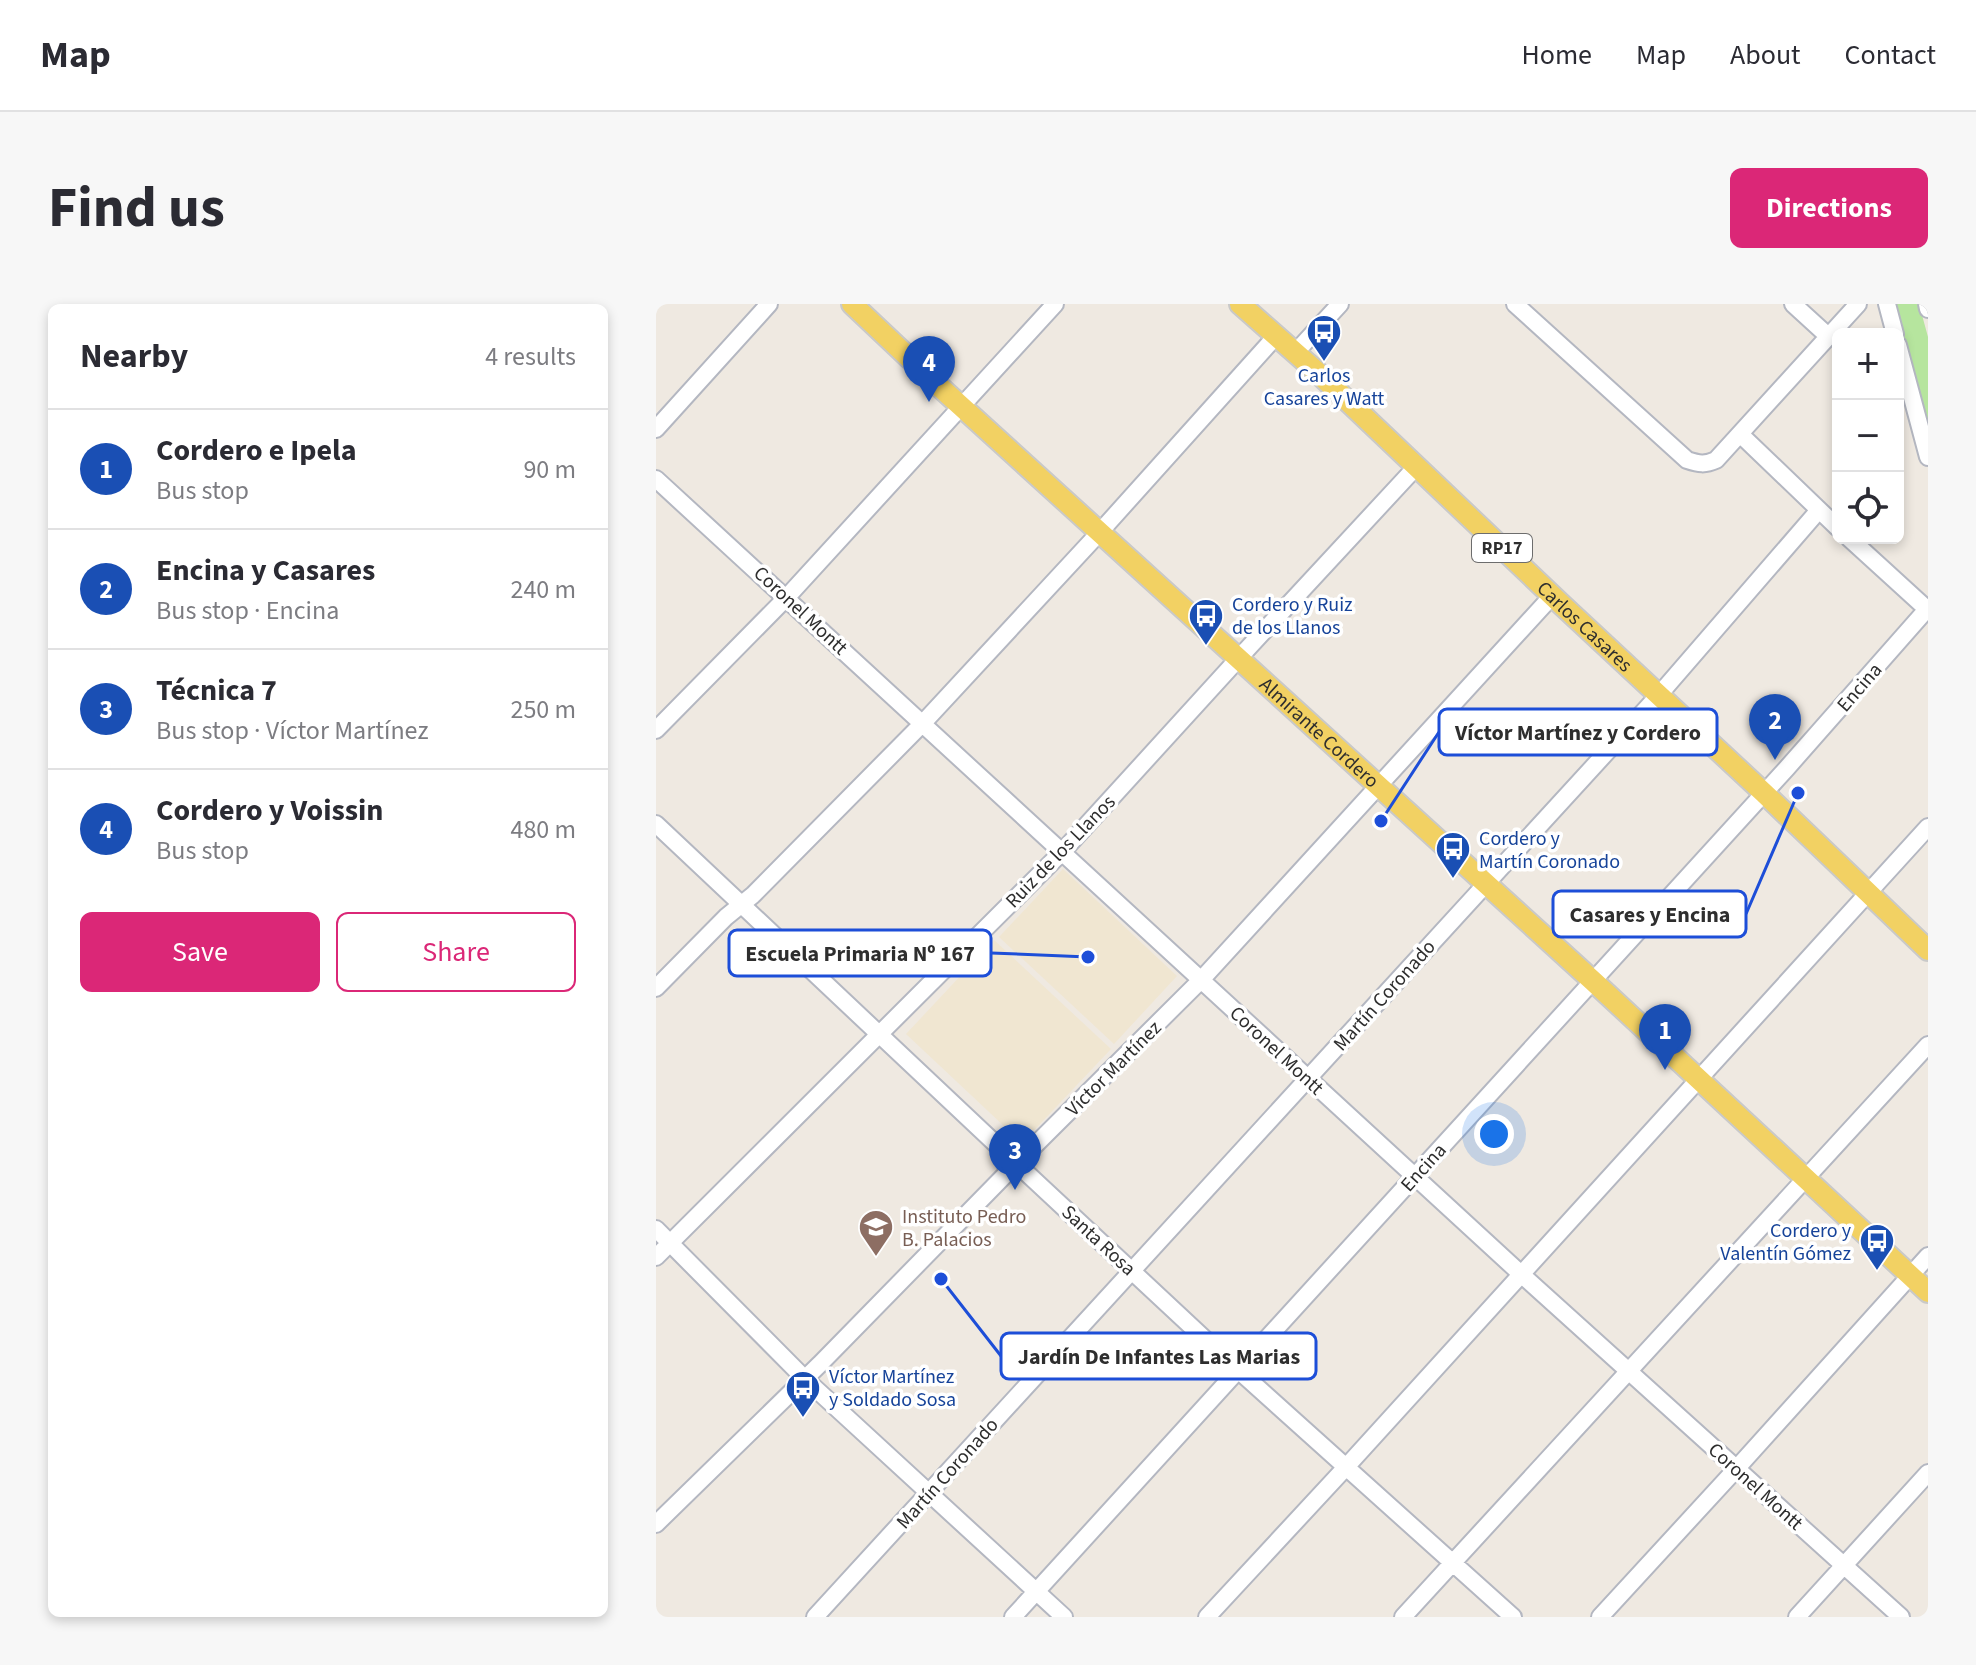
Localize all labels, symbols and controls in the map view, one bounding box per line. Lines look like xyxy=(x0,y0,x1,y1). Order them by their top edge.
text: Map xyxy=(40,28,111,82)
text: Home xyxy=(1521,35,1592,75)
text: Map xyxy=(1636,35,1686,75)
text: About xyxy=(1730,35,1801,75)
text: Contact xyxy=(1845,35,1936,75)
button: Directions xyxy=(1730,168,1928,248)
text: Find us xyxy=(48,169,225,248)
bus stop icon: Carlos Casares y Watt xyxy=(1305,313,1343,363)
map controls xyxy=(1832,328,1904,544)
button: + xyxy=(1832,328,1904,400)
text: Nearby xyxy=(80,332,188,381)
pin: 4 xyxy=(903,336,955,402)
text: 4 results xyxy=(485,338,576,375)
place label: Carlos Casares y Watt xyxy=(1264,362,1385,413)
button: − xyxy=(1832,400,1904,472)
text: Cordero e Ipela xyxy=(156,429,356,472)
text: 1 xyxy=(99,451,113,488)
text: 90 m xyxy=(523,451,576,488)
text: Bus stop xyxy=(156,472,249,509)
button: locate xyxy=(1832,472,1904,544)
road number: RP17 xyxy=(1472,534,1532,562)
text: Encina y Casares xyxy=(156,549,375,592)
street label: Coronel Montt xyxy=(747,560,854,662)
text: 2 xyxy=(99,571,113,608)
text: 240 m xyxy=(510,571,576,608)
street label: Carlos Casares xyxy=(1530,575,1638,679)
place label: Cordero y Ruiz de los Llanos xyxy=(1232,591,1353,642)
text: Bus stop · Encina xyxy=(156,592,339,629)
bus stop icon: Cordero y Ruiz de los Llanos xyxy=(1187,597,1225,647)
street label: Encina xyxy=(1831,657,1889,718)
text: Técnica 7 xyxy=(156,669,277,712)
street label: Almirante Cordero xyxy=(1253,671,1385,795)
text: 3 xyxy=(99,691,113,728)
text: 250 m xyxy=(510,691,576,728)
pin: 2 xyxy=(1749,694,1801,760)
callout: Víctor Martínez y Cordero xyxy=(1439,709,1717,755)
text: Bus stop · Víctor Martínez xyxy=(156,712,429,749)
text: Víctor Martínez y Cordero xyxy=(1454,717,1701,749)
text: Cordero y Voissin xyxy=(156,789,383,832)
street label: Ruiz de los Llanos xyxy=(999,789,1122,915)
text: 4 xyxy=(99,811,113,848)
text: 480 m xyxy=(510,811,576,848)
place label: Cordero y Martín Coronado xyxy=(1479,825,1620,876)
bus stop icon: Cordero y Martín Coronado xyxy=(1434,830,1472,880)
text: Bus stop xyxy=(156,832,249,869)
callout: Casares y Encina xyxy=(1553,891,1746,937)
text: Casares y Encina xyxy=(1570,899,1730,931)
button: Save xyxy=(80,912,320,992)
button: Share xyxy=(336,912,576,992)
callout: Escuela Primaria Nº 167 xyxy=(729,930,991,976)
street label: Martín Coronado xyxy=(1327,934,1442,1057)
text: Escuela Primaria Nº 167 xyxy=(745,938,975,970)
street label: Coronel Montt xyxy=(1223,1000,1330,1102)
pin: 1 xyxy=(1639,1004,1691,1070)
street label: Víctor Martínez xyxy=(1060,1015,1168,1123)
your location xyxy=(1474,1114,1514,1154)
pin: 3 xyxy=(989,1124,1041,1190)
street label: Encina xyxy=(1394,1137,1453,1198)
street label: Santa Rosa xyxy=(1055,1199,1142,1283)
place label: Instituto Pedro B. Palacios xyxy=(902,1203,1026,1254)
school or university icon: Instituto Pedro B. Palacios xyxy=(857,1208,895,1258)
place label: Cordero y Valentín Gómez xyxy=(1720,1217,1852,1268)
bus stop icon: Cordero y Valentín Gómez xyxy=(1858,1222,1896,1272)
callout: Jardín De Infantes Las Marias xyxy=(1001,1333,1316,1379)
text: Jardín De Infantes Las Marias xyxy=(1018,1341,1300,1373)
place label: Víctor Martínez y Soldado Sosa xyxy=(829,1363,956,1414)
bus stop icon: Víctor Martínez y Soldado Sosa xyxy=(784,1369,822,1419)
street label: Martín Coronado xyxy=(890,1412,1005,1535)
street label: Coronel Montt xyxy=(1702,1436,1809,1537)

